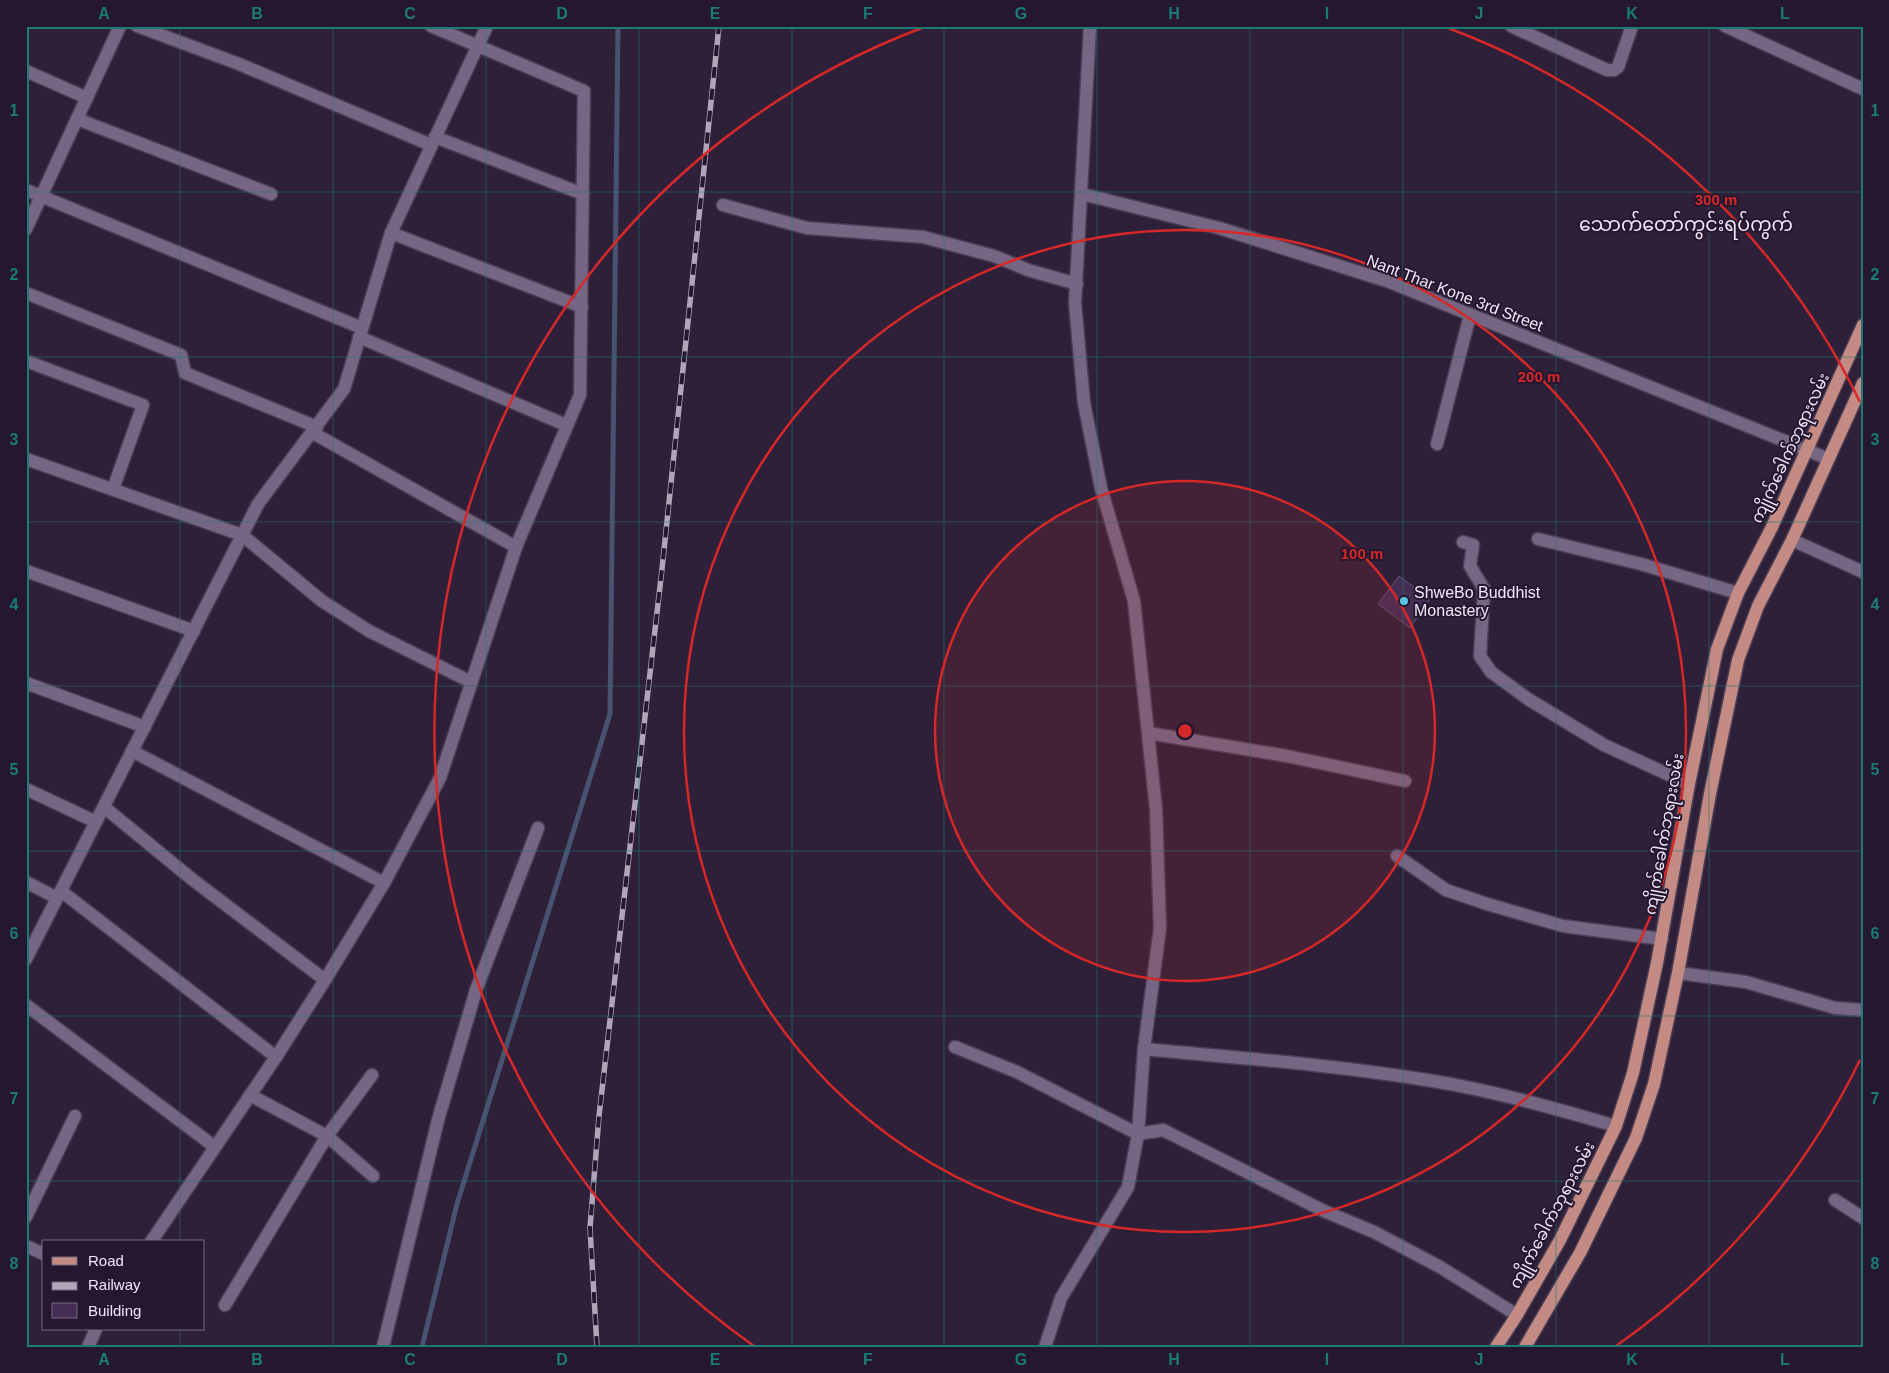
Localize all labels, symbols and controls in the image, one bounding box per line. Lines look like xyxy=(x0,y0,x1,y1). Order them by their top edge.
text: A xyxy=(98,5,110,22)
text: B xyxy=(251,5,263,22)
text: C xyxy=(404,5,416,22)
text: D xyxy=(556,5,568,22)
text: E xyxy=(710,5,721,22)
text: F xyxy=(863,5,873,22)
text: G xyxy=(1015,5,1027,22)
text: H xyxy=(1168,5,1180,22)
text: I xyxy=(1325,5,1329,22)
text: J xyxy=(1475,5,1483,22)
text: K xyxy=(1626,5,1638,22)
text: L xyxy=(1780,5,1790,22)
text: 1 xyxy=(10,102,19,119)
text: 1 xyxy=(1871,102,1880,119)
text: 300 m xyxy=(1695,191,1737,208)
district label: သောက်တော်ကွင်းရပ်ကွက် xyxy=(1579,210,1793,240)
street label: Nant Thar Kone 3rd Street xyxy=(1364,251,1546,335)
text: 2 xyxy=(10,266,19,283)
text: 2 xyxy=(1871,266,1880,283)
text: 200 m xyxy=(1518,368,1560,385)
street label: ကျိုက်ခေါက်ဘုရားလမ်း xyxy=(1745,369,1838,528)
text: 3 xyxy=(10,431,19,448)
text: 3 xyxy=(1871,431,1880,448)
text: 100 m xyxy=(1341,545,1383,562)
place label: ShweBo Buddhist Monastery xyxy=(1414,584,1541,619)
marker: ShweBo Buddhist Monastery xyxy=(1398,595,1410,607)
text: 4 xyxy=(10,596,19,613)
text: 4 xyxy=(1871,596,1880,613)
centre of rings xyxy=(1176,722,1194,740)
street label: ကျိုက်ခေါက်ဘုရားလမ်း xyxy=(1638,752,1692,917)
text: 5 xyxy=(10,761,19,778)
text: 5 xyxy=(1871,761,1880,778)
text: 6 xyxy=(10,925,19,942)
text: 6 xyxy=(1871,925,1880,942)
text: 7 xyxy=(10,1090,19,1107)
text: 7 xyxy=(1871,1090,1880,1107)
street label: ကျိုက်ခေါက်ဘုရားလမ်း xyxy=(1503,1137,1603,1294)
legend xyxy=(42,1240,205,1330)
text: Road xyxy=(88,1252,124,1269)
text: 8 xyxy=(10,1255,19,1272)
text: 8 xyxy=(1871,1255,1880,1272)
text: Railway xyxy=(88,1276,141,1293)
text: Building xyxy=(88,1302,141,1319)
text: A xyxy=(98,1351,110,1368)
text: B xyxy=(251,1351,263,1368)
text: C xyxy=(404,1351,416,1368)
text: D xyxy=(556,1351,568,1368)
text: E xyxy=(710,1351,721,1368)
text: F xyxy=(863,1351,873,1368)
text: G xyxy=(1015,1351,1027,1368)
text: H xyxy=(1168,1351,1180,1368)
text: I xyxy=(1325,1351,1329,1368)
text: J xyxy=(1475,1351,1483,1368)
text: K xyxy=(1626,1351,1638,1368)
text: L xyxy=(1780,1351,1790,1368)

